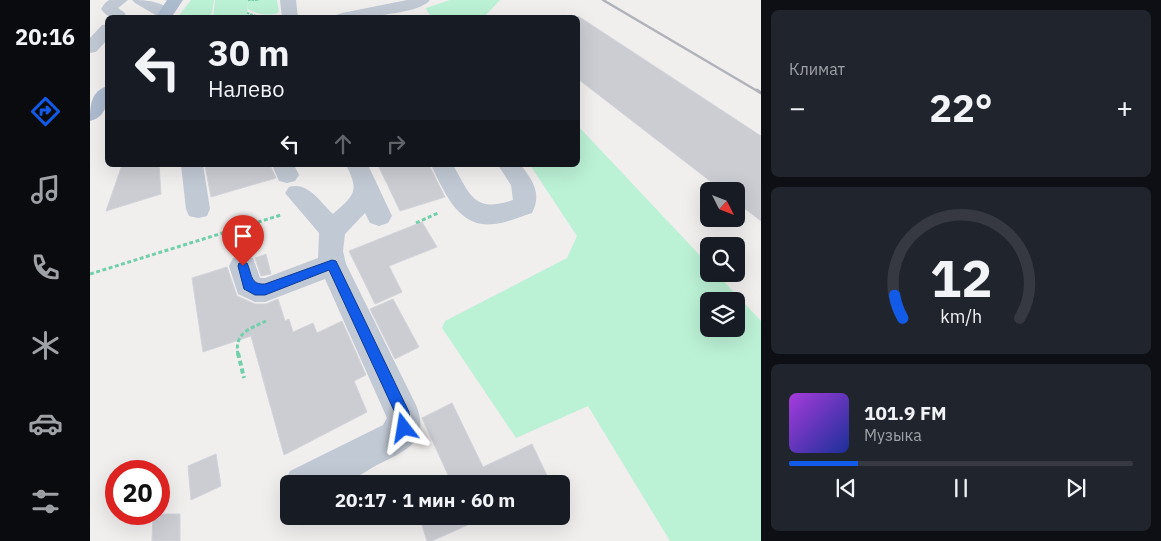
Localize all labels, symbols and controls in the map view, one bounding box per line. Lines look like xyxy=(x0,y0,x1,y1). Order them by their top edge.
text: 20:16 xyxy=(15,22,75,51)
text: 30 m xyxy=(208,30,290,76)
icon: left xyxy=(125,35,190,100)
text: Климат xyxy=(789,59,845,79)
text: Налево xyxy=(208,74,285,103)
text: 22° xyxy=(929,83,993,132)
text: − xyxy=(789,89,806,126)
text: + xyxy=(1116,89,1133,126)
icon: directions xyxy=(28,94,63,129)
icon: left xyxy=(276,130,304,158)
icon: ahead xyxy=(329,130,357,158)
icon: right xyxy=(382,130,410,158)
icon: music xyxy=(28,172,63,207)
north arrow xyxy=(700,182,745,228)
map controls xyxy=(700,182,745,337)
pin xyxy=(222,215,264,266)
icon: arrive xyxy=(229,222,257,250)
button: search xyxy=(700,237,745,282)
text: 12 xyxy=(930,244,992,311)
icon: phone xyxy=(28,250,63,285)
button: layers xyxy=(700,292,745,337)
text: km/h xyxy=(940,305,982,328)
icon: climate xyxy=(28,328,63,363)
position arrow xyxy=(377,401,429,453)
text: 101.9 FM xyxy=(864,401,947,425)
icon: car xyxy=(28,406,63,441)
text: Музыка xyxy=(864,425,922,445)
speed limit sign: 20 xyxy=(105,460,170,525)
icon: previous xyxy=(832,474,860,502)
icon: pause xyxy=(947,474,975,502)
icon: next xyxy=(1062,474,1090,502)
icon: filters xyxy=(28,484,63,519)
text: 20:17 · 1 мин · 60 m xyxy=(335,488,515,512)

